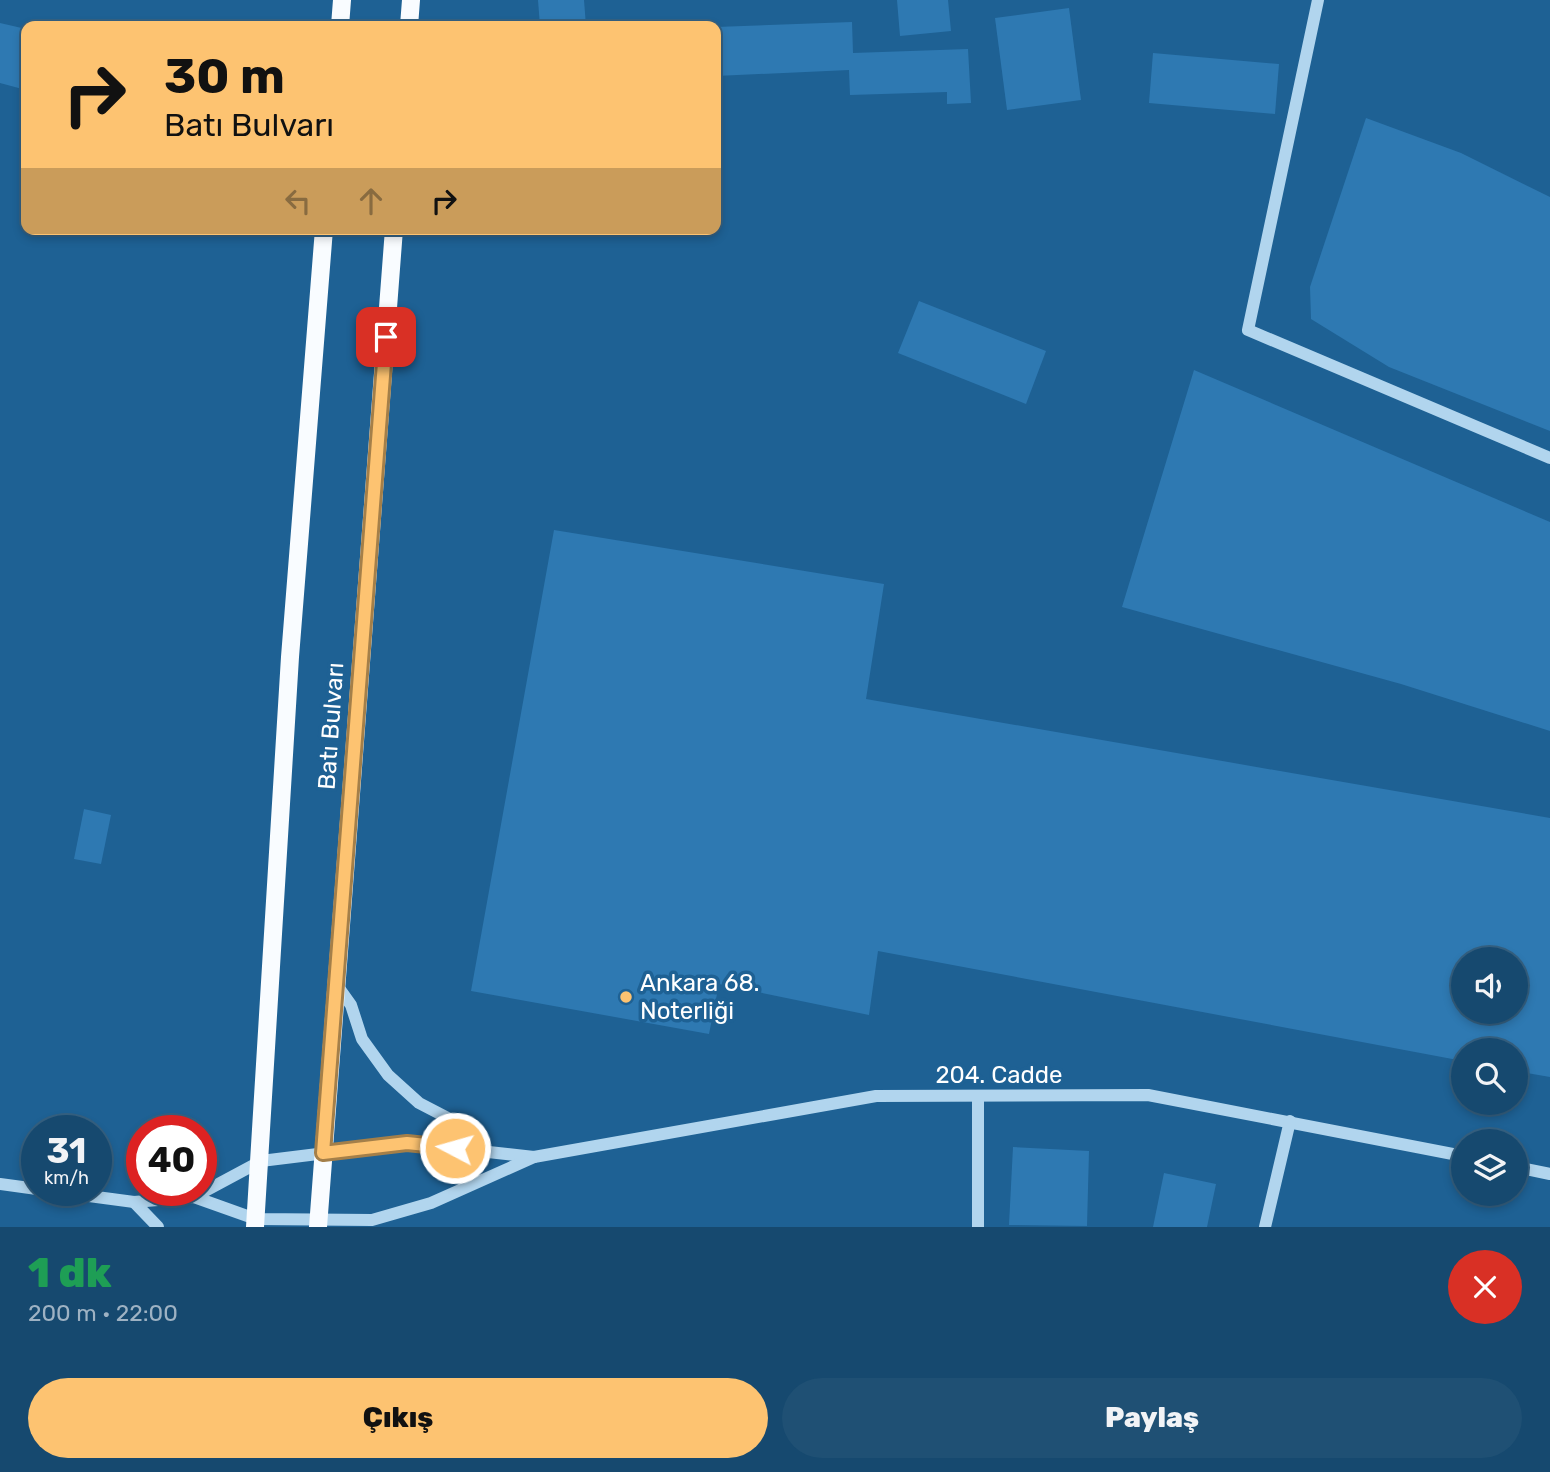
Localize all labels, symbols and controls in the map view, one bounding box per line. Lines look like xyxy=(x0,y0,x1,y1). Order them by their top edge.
text: 30 m xyxy=(164,47,285,105)
icon: right xyxy=(49,49,140,140)
text: Batı Bulvarı xyxy=(164,106,334,144)
icon: left xyxy=(279,182,317,220)
icon: ahead xyxy=(352,182,390,220)
icon: right xyxy=(425,182,463,220)
pin xyxy=(356,307,416,367)
icon: arrive xyxy=(367,318,405,356)
street label: Batı Bulvarı xyxy=(313,661,349,791)
map controls xyxy=(1451,947,1528,1206)
button: sound xyxy=(1451,947,1528,1024)
place label: Ankara 68. Noterliği xyxy=(640,969,760,1025)
marker: Ankara 68. Noterliği xyxy=(618,989,634,1005)
button: search xyxy=(1451,1038,1528,1115)
street label: 204. Cadde xyxy=(935,1061,1063,1089)
position arrow xyxy=(418,1111,492,1185)
speed limit sign: 40 xyxy=(126,1115,217,1206)
button: layers xyxy=(1451,1129,1528,1206)
text: 31 xyxy=(47,1130,86,1172)
text: km/h xyxy=(44,1167,89,1189)
text: 1 dk xyxy=(28,1248,111,1298)
button: close xyxy=(1448,1250,1522,1324)
text: 200 m · 22:00 xyxy=(28,1299,178,1327)
button: Çıkış xyxy=(28,1378,768,1458)
button: Paylaş xyxy=(782,1378,1522,1458)

